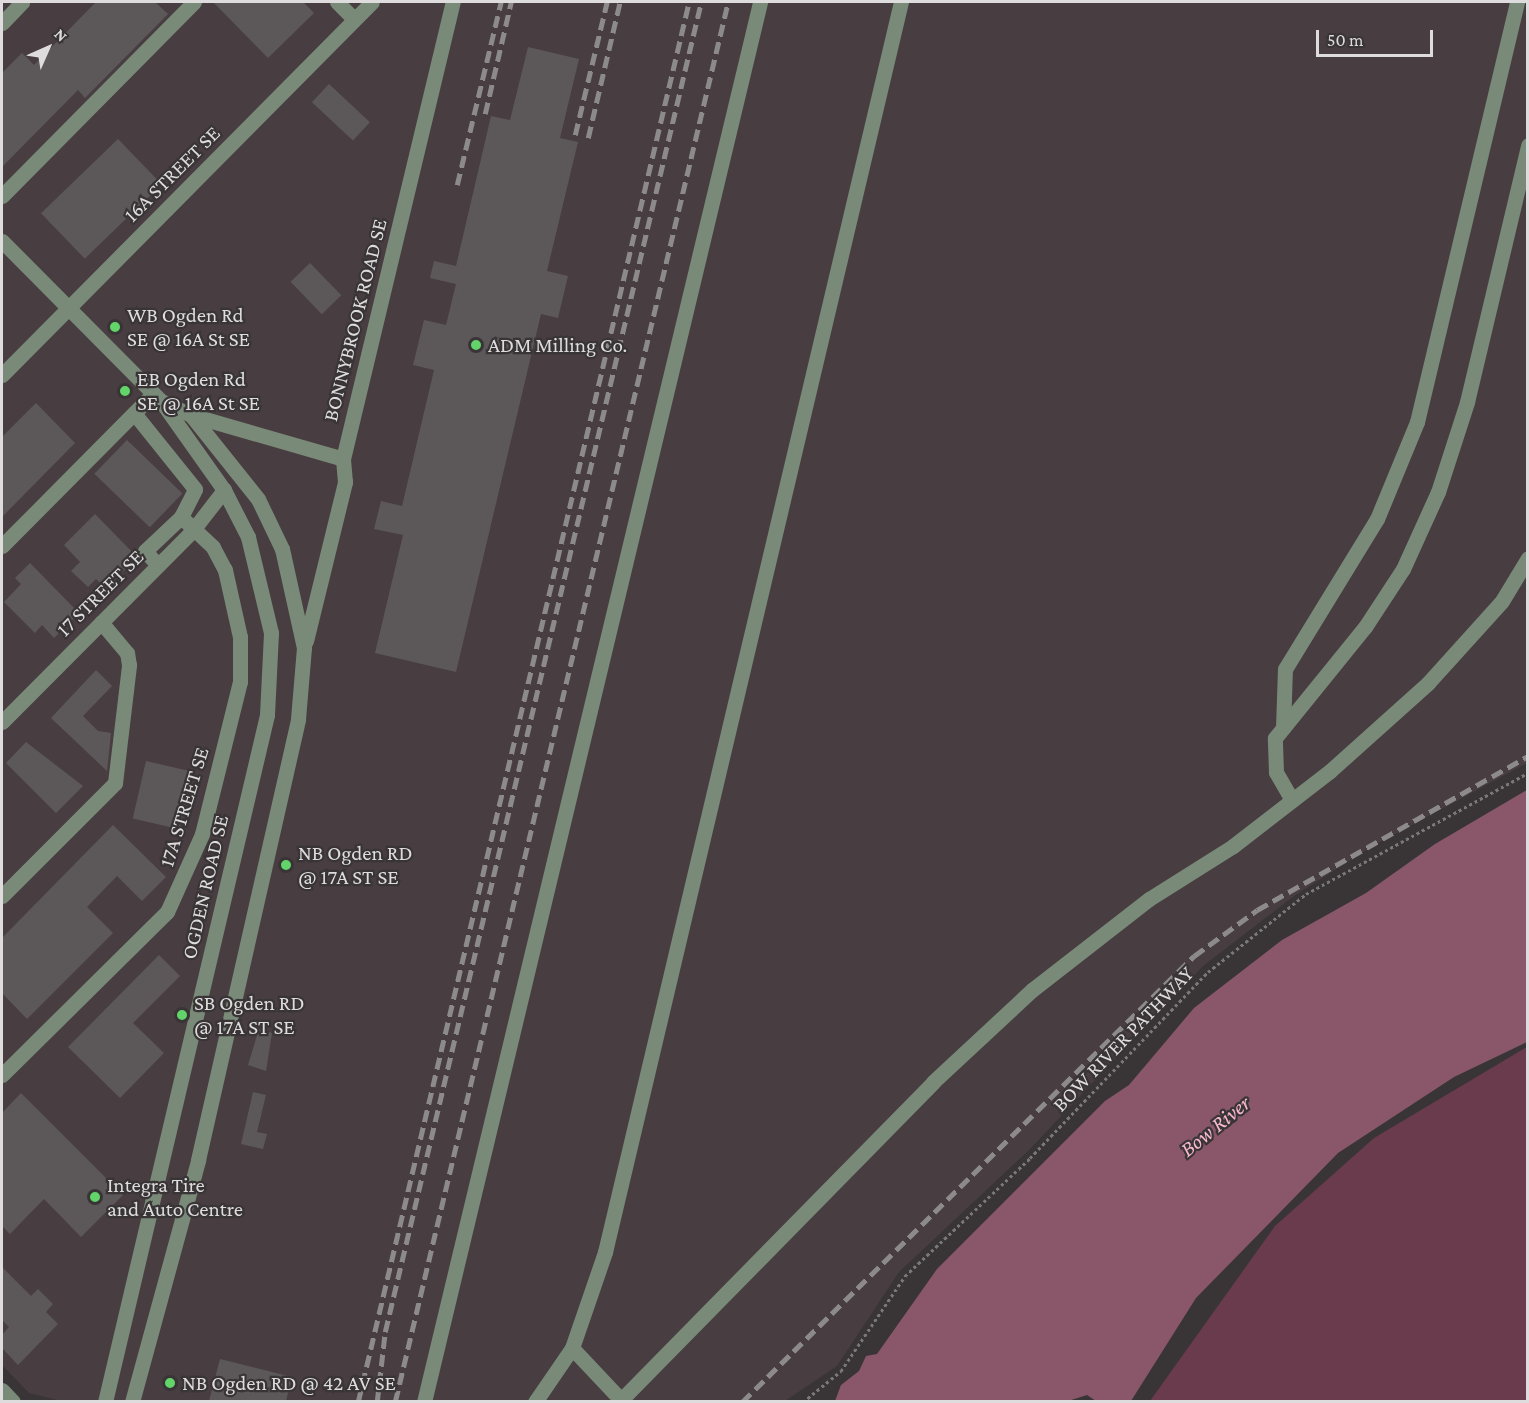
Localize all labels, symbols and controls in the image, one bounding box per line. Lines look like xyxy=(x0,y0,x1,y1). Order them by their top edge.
north arrow xyxy=(18,18,78,78)
scale bar xyxy=(1319,18,1436,56)
text: N xyxy=(51,25,71,45)
text: 50 m xyxy=(1327,30,1364,50)
street label: 16A STREET SE xyxy=(119,121,225,227)
street label: BONNYBROOK ROAD SE xyxy=(318,216,392,424)
place label: WB Ogden Rd SE @ 16A St SE xyxy=(127,302,250,352)
marker: WB Ogden Rd SE @ 16A St SE xyxy=(108,320,122,334)
place label: ADM Milling Co. xyxy=(488,332,627,358)
marker: ADM Milling Co. xyxy=(469,338,483,352)
place label: EB Ogden Rd SE @ 16A St SE xyxy=(137,366,260,416)
marker: EB Ogden Rd SE @ 16A St SE xyxy=(118,384,132,398)
street label: 17 STREET SE xyxy=(51,544,149,642)
street label: 17A STREET SE xyxy=(154,744,214,870)
street label: OGDEN ROAD SE xyxy=(176,813,234,961)
place label: NB Ogden RD @ 17A ST SE xyxy=(298,840,412,890)
marker: NB Ogden RD @ 17A ST SE xyxy=(279,858,293,872)
street label: BOW RIVER PATHWAY xyxy=(1047,961,1199,1117)
place label: SB Ogden RD @ 17A ST SE xyxy=(194,990,304,1040)
marker: SB Ogden RD @ 17A ST SE xyxy=(175,1008,189,1022)
water label: Bow River xyxy=(1175,1090,1255,1162)
place label: Integra Tire and Auto Centre xyxy=(107,1172,243,1222)
marker: Integra Tire and Auto Centre xyxy=(88,1190,102,1204)
place label: NB Ogden RD @ 42 AV SE xyxy=(182,1370,396,1396)
marker: NB Ogden RD @ 42 AV SE xyxy=(163,1376,177,1390)

